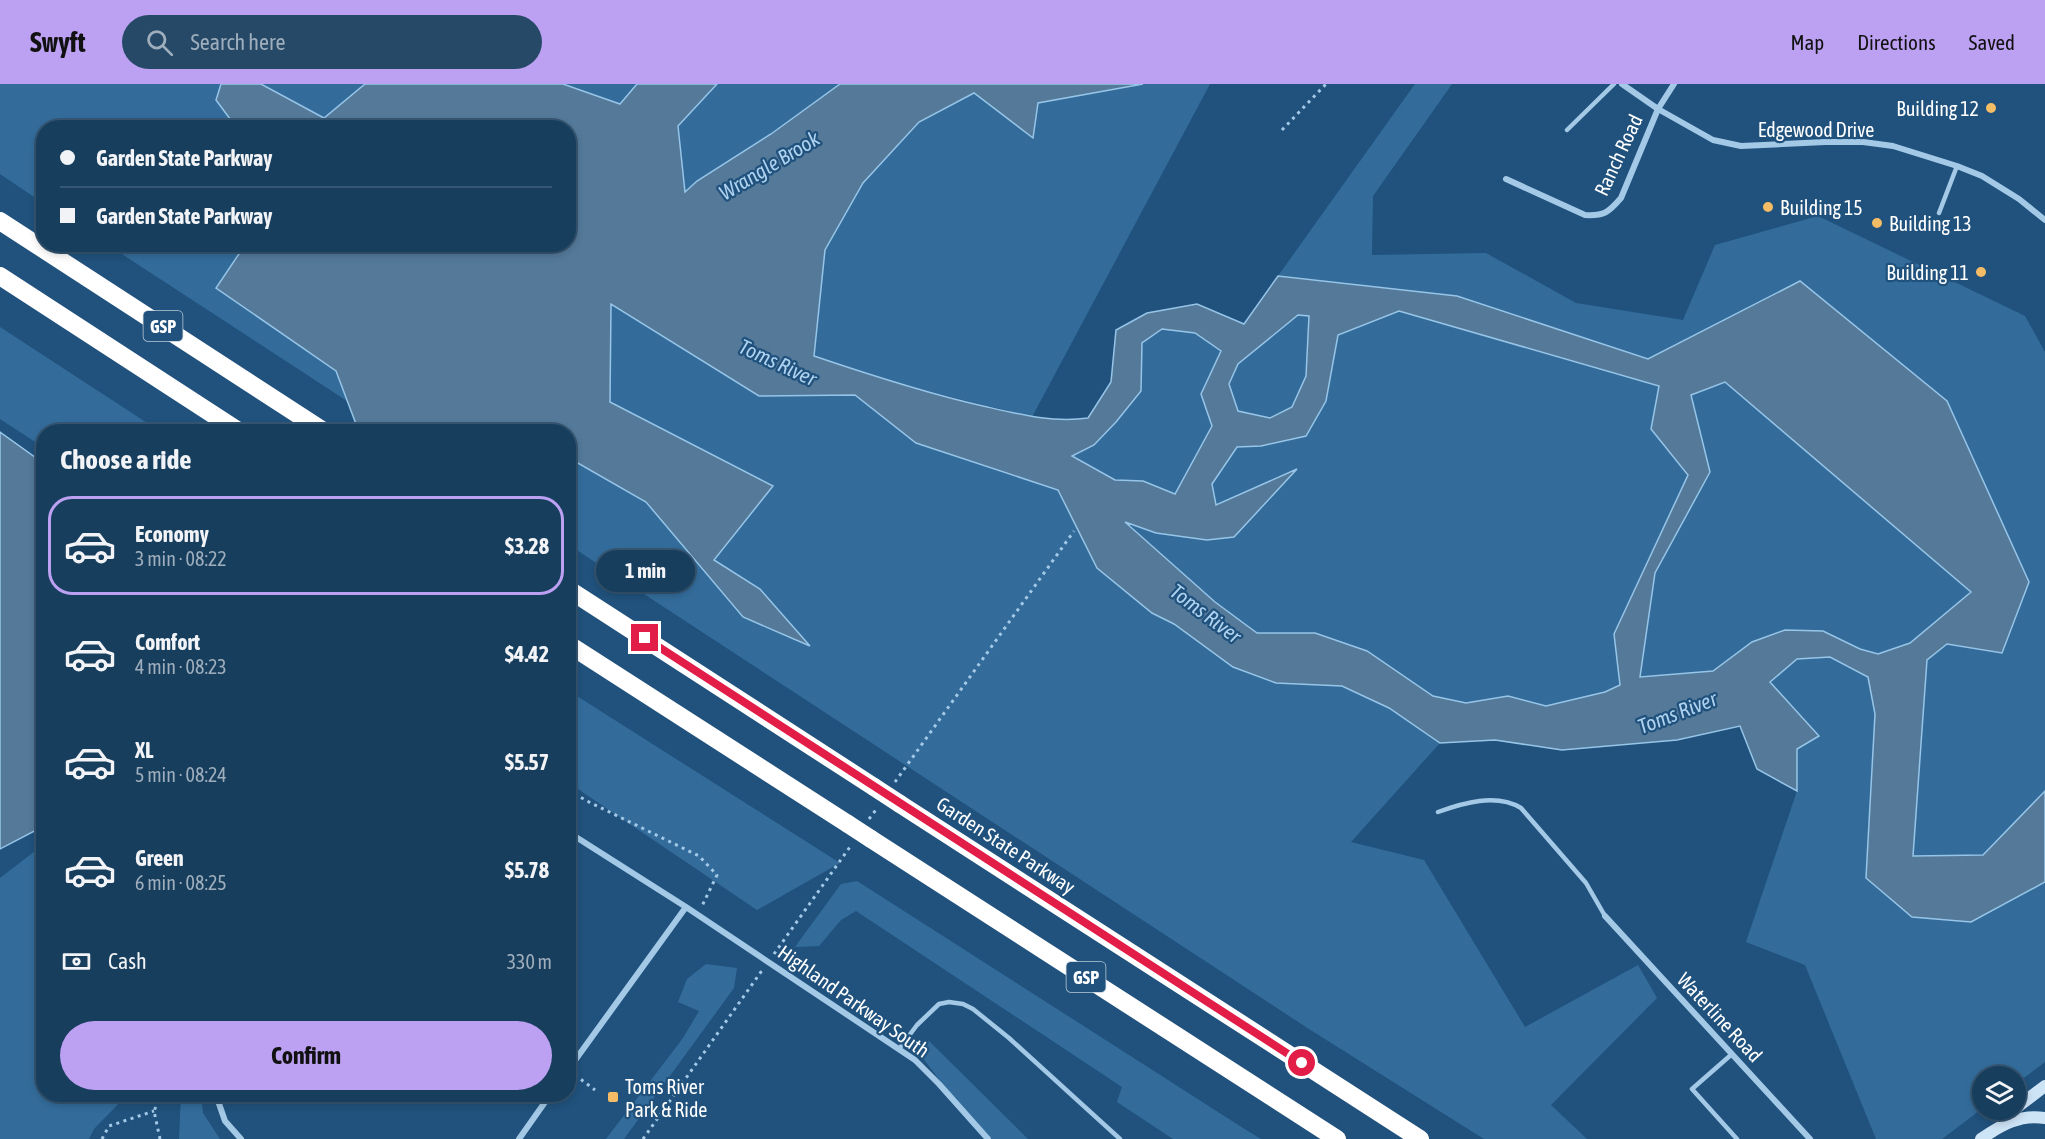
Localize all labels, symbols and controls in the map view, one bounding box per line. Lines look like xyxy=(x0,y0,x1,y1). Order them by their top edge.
search box xyxy=(122,15,542,69)
text: Swyft xyxy=(30,26,86,58)
icon: search xyxy=(143,26,176,59)
text: Search here xyxy=(191,29,285,55)
text: Map xyxy=(1790,30,1824,54)
text: Directions xyxy=(1857,30,1936,54)
text: Saved xyxy=(1969,30,2015,54)
place label: Building 12 xyxy=(1896,97,1979,120)
marker: Building 12 xyxy=(1984,101,1998,115)
street label: Ranch Road xyxy=(1589,111,1647,199)
street label: Edgewood Drive xyxy=(1758,118,1874,141)
water label: Wrangle Brook xyxy=(714,125,824,204)
text: Garden State Parkway xyxy=(96,145,272,171)
place label: Building 15 xyxy=(1780,196,1863,219)
marker: Building 15 xyxy=(1761,200,1775,214)
text: Garden State Parkway xyxy=(96,203,272,229)
place label: Building 13 xyxy=(1889,212,1972,235)
marker: Building 13 xyxy=(1870,216,1884,230)
place label: Building 11 xyxy=(1886,261,1969,284)
marker: Building 11 xyxy=(1974,265,1988,279)
road number: GSP xyxy=(144,311,182,341)
water label: Toms River xyxy=(735,334,821,391)
text: Choose a ride xyxy=(60,444,192,475)
icon: car xyxy=(63,519,117,573)
text: Economy xyxy=(135,521,209,547)
text: $3.28 xyxy=(505,533,549,559)
text: 3 min · 08:22 xyxy=(135,547,227,570)
callout: 1 min xyxy=(596,551,694,593)
text: 1 min xyxy=(625,559,666,582)
water label: Toms River xyxy=(1166,579,1247,648)
route end xyxy=(631,624,658,651)
icon: car xyxy=(63,627,117,681)
text: Comfort xyxy=(135,629,200,655)
text: $4.42 xyxy=(505,641,549,667)
text: 4 min · 08:23 xyxy=(135,655,227,678)
water label: Toms River xyxy=(1634,686,1721,738)
icon: car xyxy=(63,735,117,789)
text: XL xyxy=(135,737,153,763)
text: $5.57 xyxy=(505,749,549,775)
text: 5 min · 08:24 xyxy=(135,763,227,786)
street label: Garden State Parkway xyxy=(933,792,1079,898)
icon: car xyxy=(63,843,117,897)
text: Green xyxy=(135,845,184,871)
text: $5.78 xyxy=(505,857,549,883)
text: 6 min · 08:25 xyxy=(135,871,227,894)
street label: Highland Parkway South xyxy=(774,940,934,1062)
icon: cash xyxy=(60,945,93,978)
text: Cash xyxy=(108,948,147,974)
text: 330 m xyxy=(507,950,552,973)
road number: GSP xyxy=(1066,962,1106,992)
street label: Waterline Road xyxy=(1673,968,1767,1066)
button: Confirm xyxy=(60,1021,552,1090)
route start xyxy=(1288,1049,1315,1076)
map controls xyxy=(1972,1066,2026,1120)
button: layers xyxy=(1972,1066,2026,1120)
place label: Toms River Park & Ride xyxy=(625,1075,707,1121)
marker: Toms River Park & Ride xyxy=(606,1090,620,1104)

